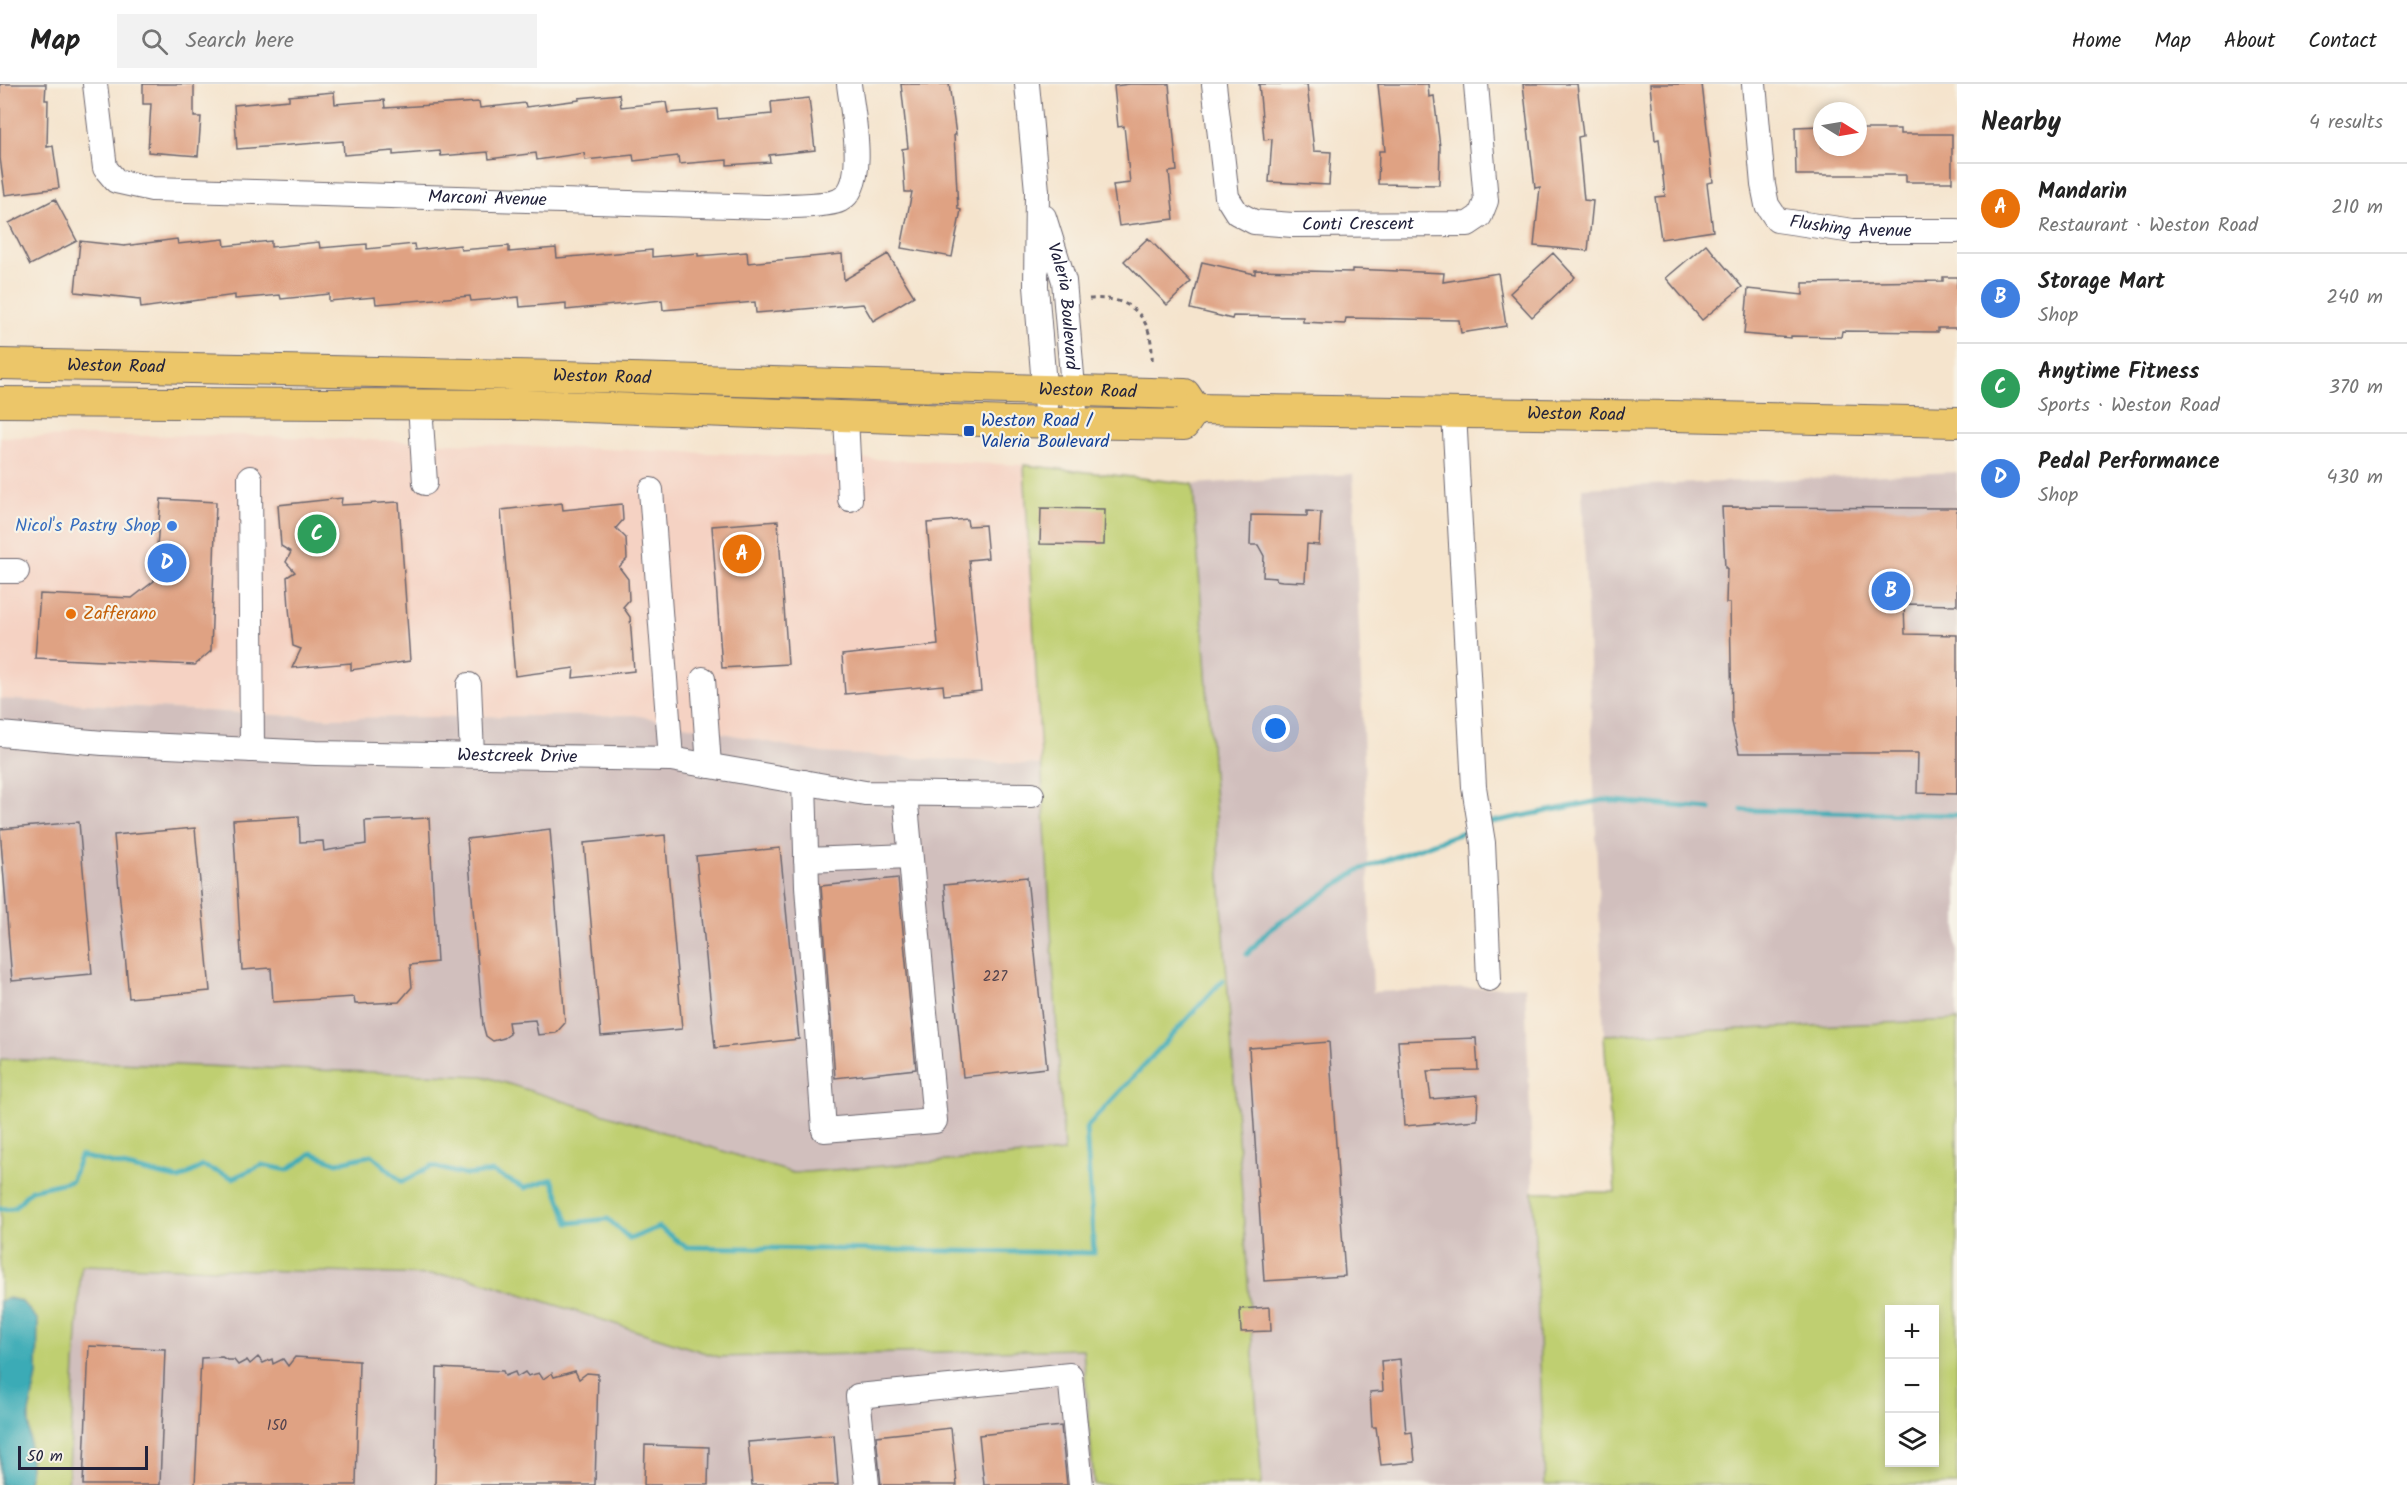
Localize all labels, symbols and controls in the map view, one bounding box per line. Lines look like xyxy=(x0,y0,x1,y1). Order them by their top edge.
search box xyxy=(117,14,537,68)
text: Map xyxy=(30,19,81,64)
text: Search here xyxy=(186,24,294,59)
icon: search xyxy=(138,25,171,58)
text: Home xyxy=(2072,25,2121,58)
text: Map xyxy=(2154,25,2191,58)
text: About xyxy=(2224,25,2275,58)
text: Contact xyxy=(2308,25,2377,58)
north arrow xyxy=(1813,102,1867,156)
text: Nearby xyxy=(1981,102,2061,144)
text: 4 results xyxy=(2309,107,2383,139)
text: Mandarin xyxy=(2038,175,2127,210)
street label: Marconi Avenue xyxy=(427,183,547,215)
text: A xyxy=(1994,192,2007,224)
text: 210 m xyxy=(2331,192,2383,224)
street label: Flushing Avenue xyxy=(1788,207,1912,246)
street label: Conti Crescent xyxy=(1302,210,1415,239)
text: Restaurant · Weston Road xyxy=(2038,210,2258,242)
street label: Valeria Boulevard xyxy=(1038,239,1086,372)
text: Storage Mart xyxy=(2038,265,2165,300)
text: B xyxy=(1994,282,2007,314)
text: 240 m xyxy=(2326,282,2383,314)
text: Shop xyxy=(2038,300,2078,332)
street label: Weston Road xyxy=(67,351,166,382)
text: Anytime Fitness xyxy=(2038,355,2199,390)
street label: Weston Road xyxy=(553,361,652,393)
text: C xyxy=(1994,372,2007,404)
text: 370 m xyxy=(2328,372,2383,404)
street label: Weston Road xyxy=(1038,375,1138,407)
text: Sports · Weston Road xyxy=(2038,390,2220,422)
street label: Weston Road xyxy=(1527,399,1626,430)
place label: Weston Road / Valeria Boulevard xyxy=(981,407,1110,457)
marker: Weston Road / Valeria Boulevard xyxy=(962,424,976,438)
text: Pedal Performance xyxy=(2038,445,2219,480)
text: D xyxy=(1994,462,2007,494)
text: 430 m xyxy=(2327,462,2383,494)
text: Shop xyxy=(2038,480,2078,512)
place label: Nicol's Pastry Shop xyxy=(15,512,160,541)
pin: C xyxy=(298,512,336,556)
marker: Nicol's Pastry Shop xyxy=(165,519,179,533)
pin: A xyxy=(722,532,762,576)
pin: D xyxy=(148,540,186,586)
pin: B xyxy=(1872,568,1910,614)
place label: Zafferano xyxy=(83,600,156,629)
marker: Zafferano xyxy=(64,607,78,621)
your location xyxy=(1261,714,1290,743)
street label: Westcreek Drive xyxy=(457,741,578,772)
house number: 227 xyxy=(983,965,1008,989)
map controls xyxy=(1885,1305,1939,1467)
button: + xyxy=(1885,1305,1939,1359)
button: − xyxy=(1885,1359,1939,1413)
button: layers xyxy=(1885,1413,1939,1467)
house number: 150 xyxy=(267,1414,288,1438)
scale bar xyxy=(18,1443,148,1470)
text: 50 m xyxy=(27,1444,63,1469)

